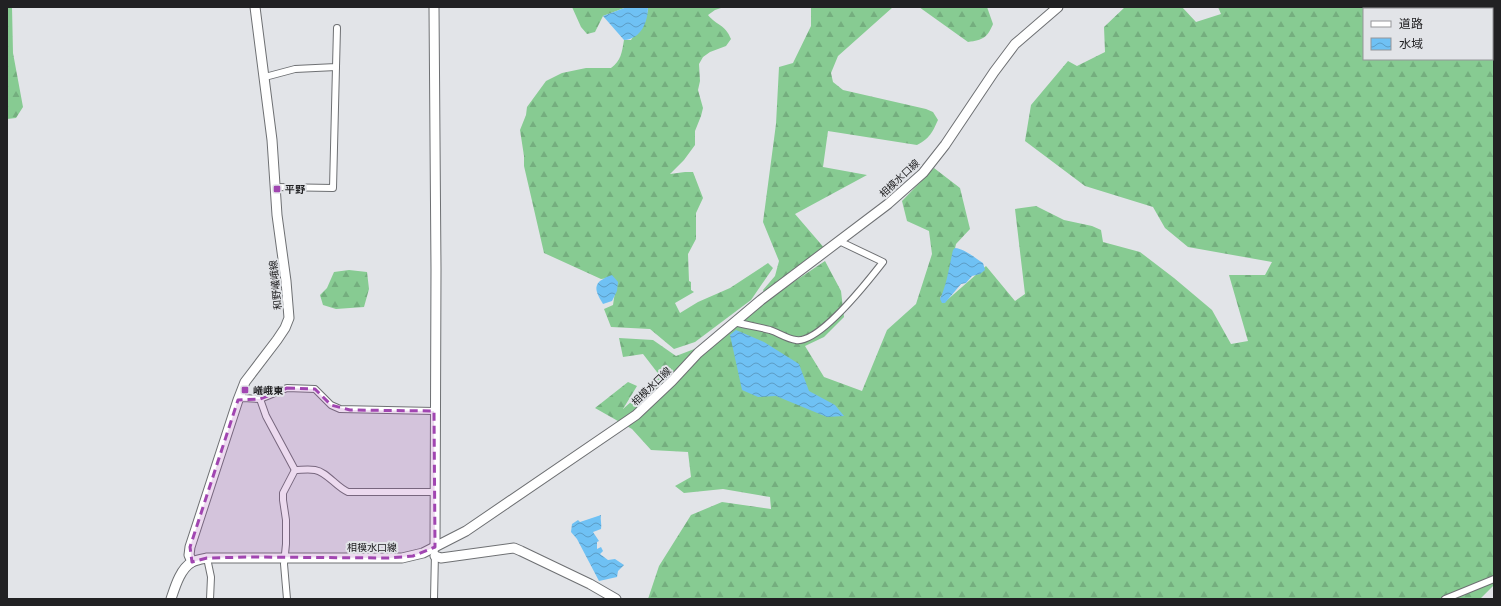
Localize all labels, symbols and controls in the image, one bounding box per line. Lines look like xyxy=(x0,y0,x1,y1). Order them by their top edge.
legend xyxy=(1363,8,1493,60)
text: 道路 xyxy=(1399,14,1423,33)
text: 水域 xyxy=(1399,34,1423,53)
street label: 相模水口線 xyxy=(876,156,923,201)
place label: 平野 xyxy=(285,182,306,197)
marker: 平野 xyxy=(272,184,282,194)
street label: 和野嶬峨線 xyxy=(265,259,286,311)
street label: 相模水口線 xyxy=(628,364,675,409)
place label: 嶬峨東 xyxy=(253,383,284,398)
marker: 嶬峨東 xyxy=(240,385,250,395)
street label: 相模水口線 xyxy=(347,540,397,555)

